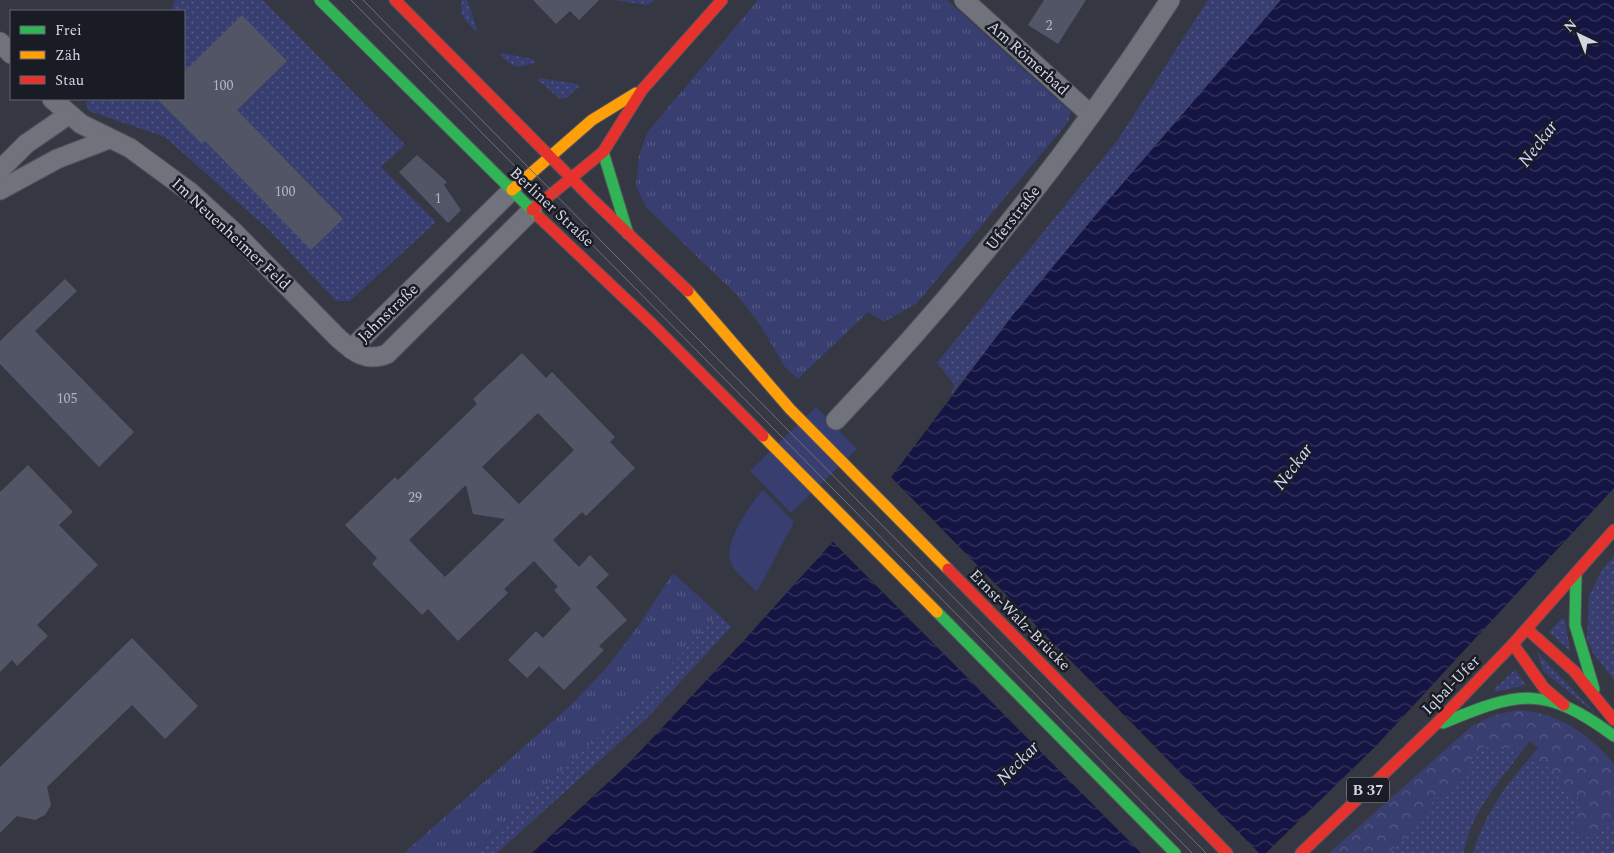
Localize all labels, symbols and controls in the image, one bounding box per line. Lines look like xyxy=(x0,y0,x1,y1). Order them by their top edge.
legend xyxy=(10,10,185,100)
north arrow xyxy=(1554,10,1604,60)
text: N xyxy=(1559,14,1582,37)
street label: Am Römerbad xyxy=(982,15,1074,101)
house number: 2 xyxy=(1046,15,1053,36)
text: Frei xyxy=(55,19,82,42)
text: Zäh xyxy=(55,44,81,67)
text: Stau xyxy=(55,69,84,92)
house number: 100 xyxy=(213,75,234,96)
water label: Neckar xyxy=(1511,114,1565,173)
street label: Berliner Straße xyxy=(504,161,600,253)
street label: Im Neuenheimer Feld xyxy=(166,172,296,296)
street label: Uferstraße xyxy=(980,180,1046,256)
house number: 100 xyxy=(275,181,296,202)
house number: 1 xyxy=(435,188,442,209)
street label: Jahnstraße xyxy=(352,278,424,348)
house number: 105 xyxy=(57,388,78,409)
water label: Neckar xyxy=(1266,437,1320,496)
house number: 29 xyxy=(408,487,422,508)
street label: Ernst-Walz-Brücke xyxy=(964,564,1076,676)
street label: Iqbal-Ufer xyxy=(1416,650,1486,720)
water label: Neckar xyxy=(990,734,1046,791)
road number: B 37 xyxy=(1347,778,1389,802)

